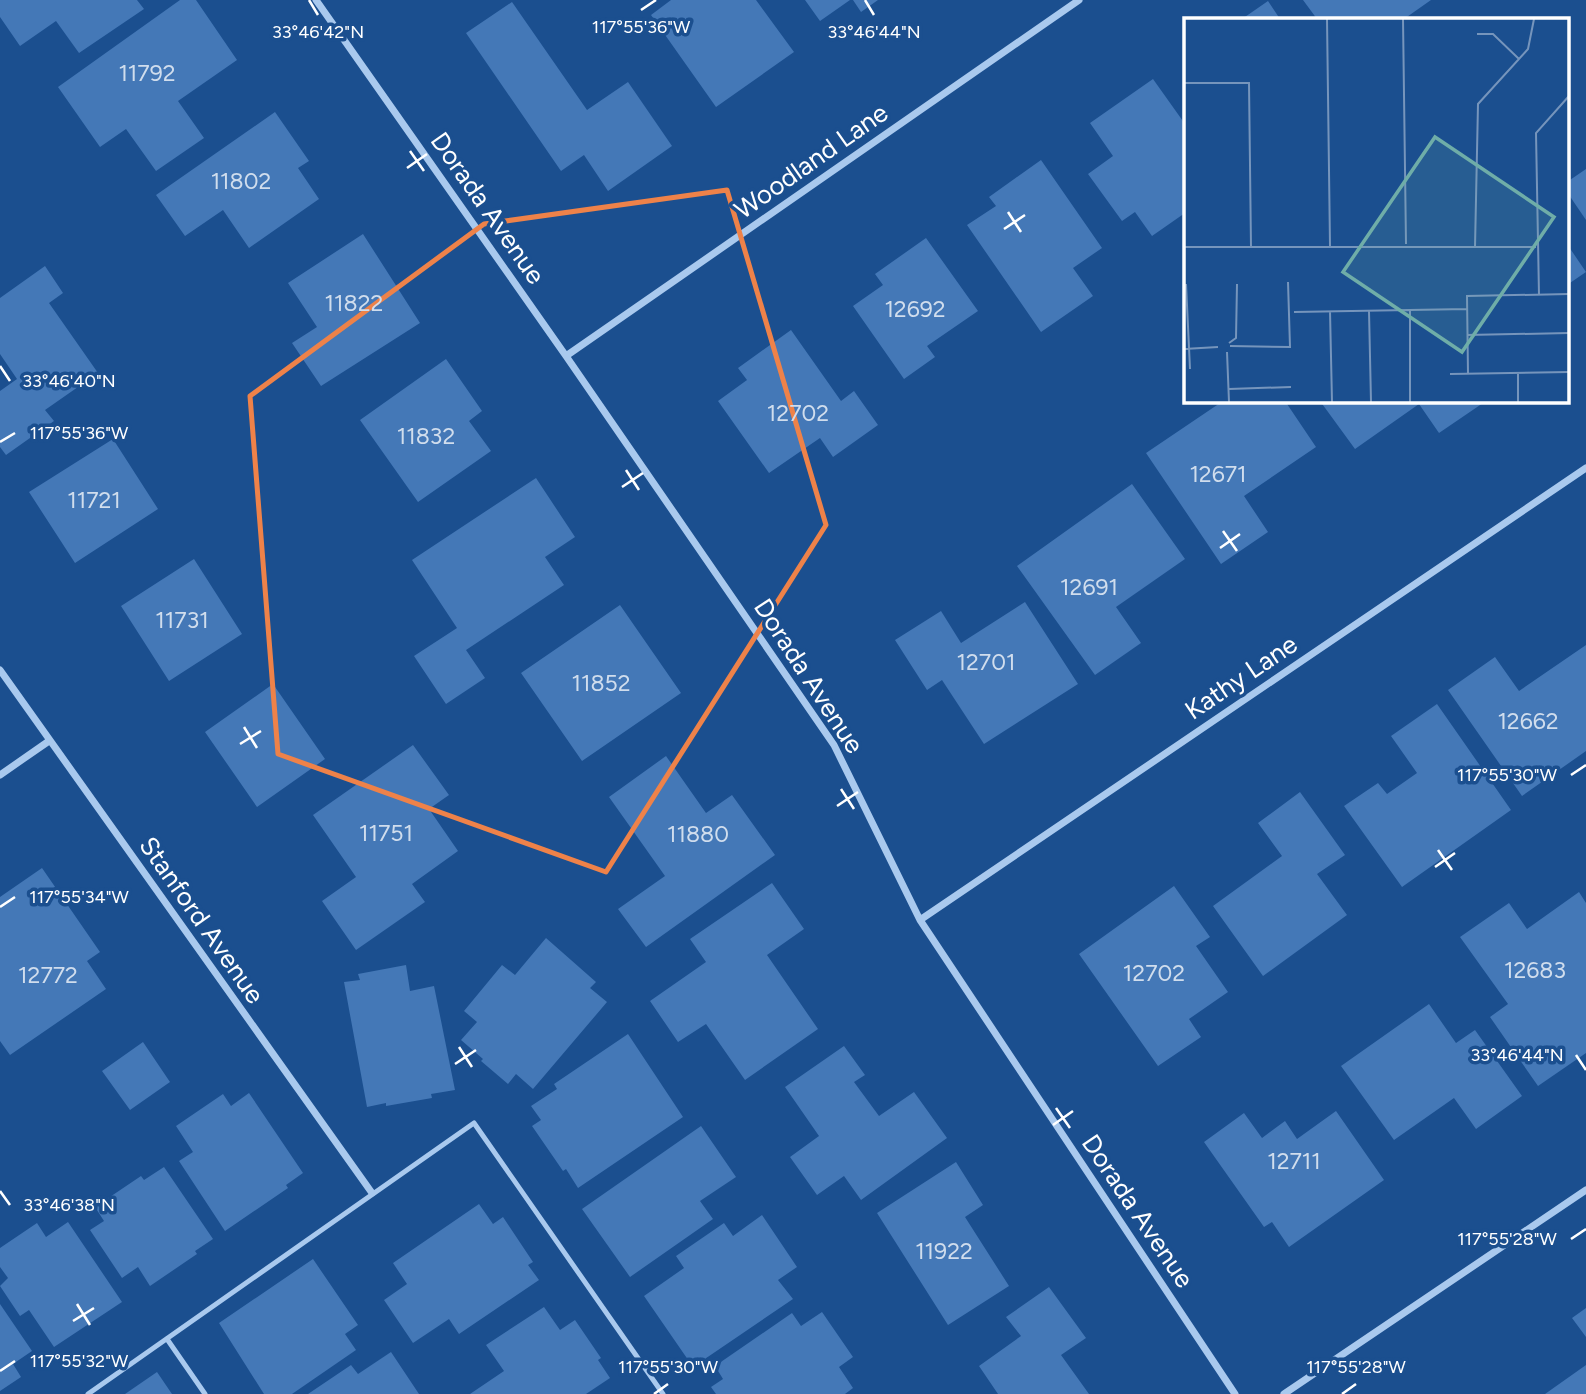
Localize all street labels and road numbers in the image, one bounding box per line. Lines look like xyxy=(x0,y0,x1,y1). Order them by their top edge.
street label: Woodland Lane xyxy=(728,96,894,226)
street label: Dorada Avenue xyxy=(424,126,552,290)
street label: Dorada Avenue xyxy=(747,593,871,759)
street label: Kathy Lane xyxy=(1179,628,1303,726)
street label: Stanford Avenue xyxy=(133,830,271,1010)
street label: Dorada Avenue xyxy=(1075,1128,1201,1294)

